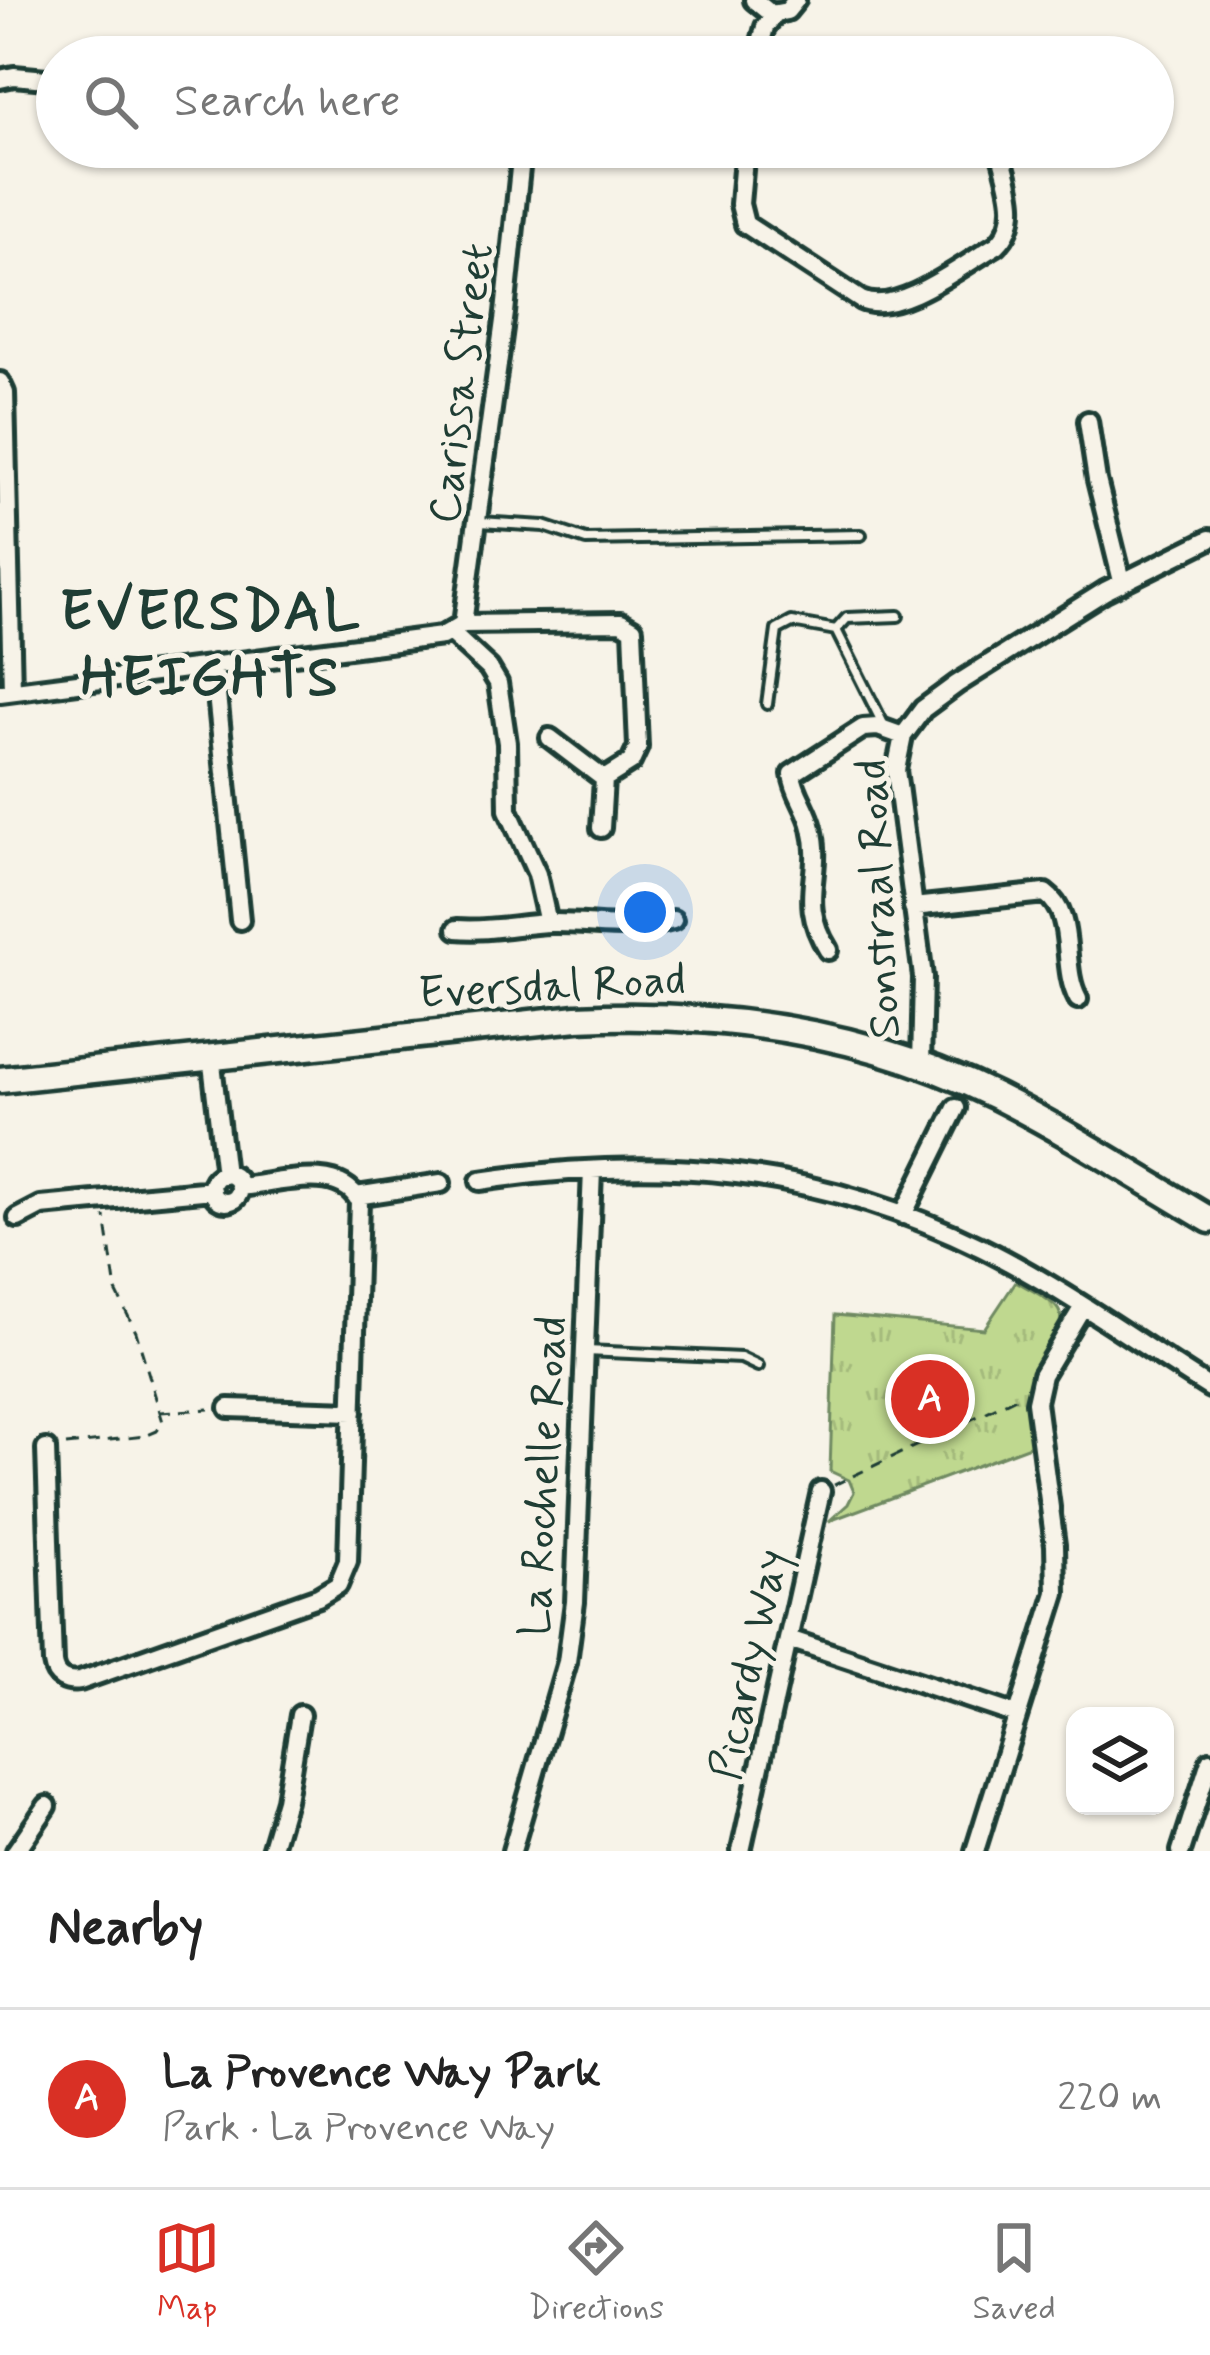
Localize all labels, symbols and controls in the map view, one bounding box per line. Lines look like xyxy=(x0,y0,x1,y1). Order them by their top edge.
search box xyxy=(36,36,1174,168)
icon: search xyxy=(78,69,144,135)
text: Search here xyxy=(174,73,401,132)
street label: Carissa Street xyxy=(416,240,509,527)
district label: EVERSDAL HEIGHTS xyxy=(60,576,362,717)
street label: Sonstraal Road xyxy=(843,758,916,1040)
your location xyxy=(615,882,675,942)
street label: Eversdal Road xyxy=(417,951,687,1024)
street label: La Rochelle Road xyxy=(507,1314,582,1638)
pin: A xyxy=(891,1354,969,1444)
street label: Picardy Way xyxy=(697,1544,804,1785)
map controls xyxy=(1066,1707,1174,1815)
button: layers xyxy=(1066,1707,1174,1815)
text: Nearby xyxy=(48,1896,203,1962)
text: La Provence Way Park xyxy=(162,2044,601,2103)
text: A xyxy=(74,2073,100,2124)
text: 220 m xyxy=(1057,2073,1162,2124)
text: Park · La Provence Way xyxy=(162,2103,555,2154)
tab: Map xyxy=(154,2215,220,2331)
tab: Directions xyxy=(528,2215,664,2331)
tab: Saved xyxy=(972,2215,1056,2331)

